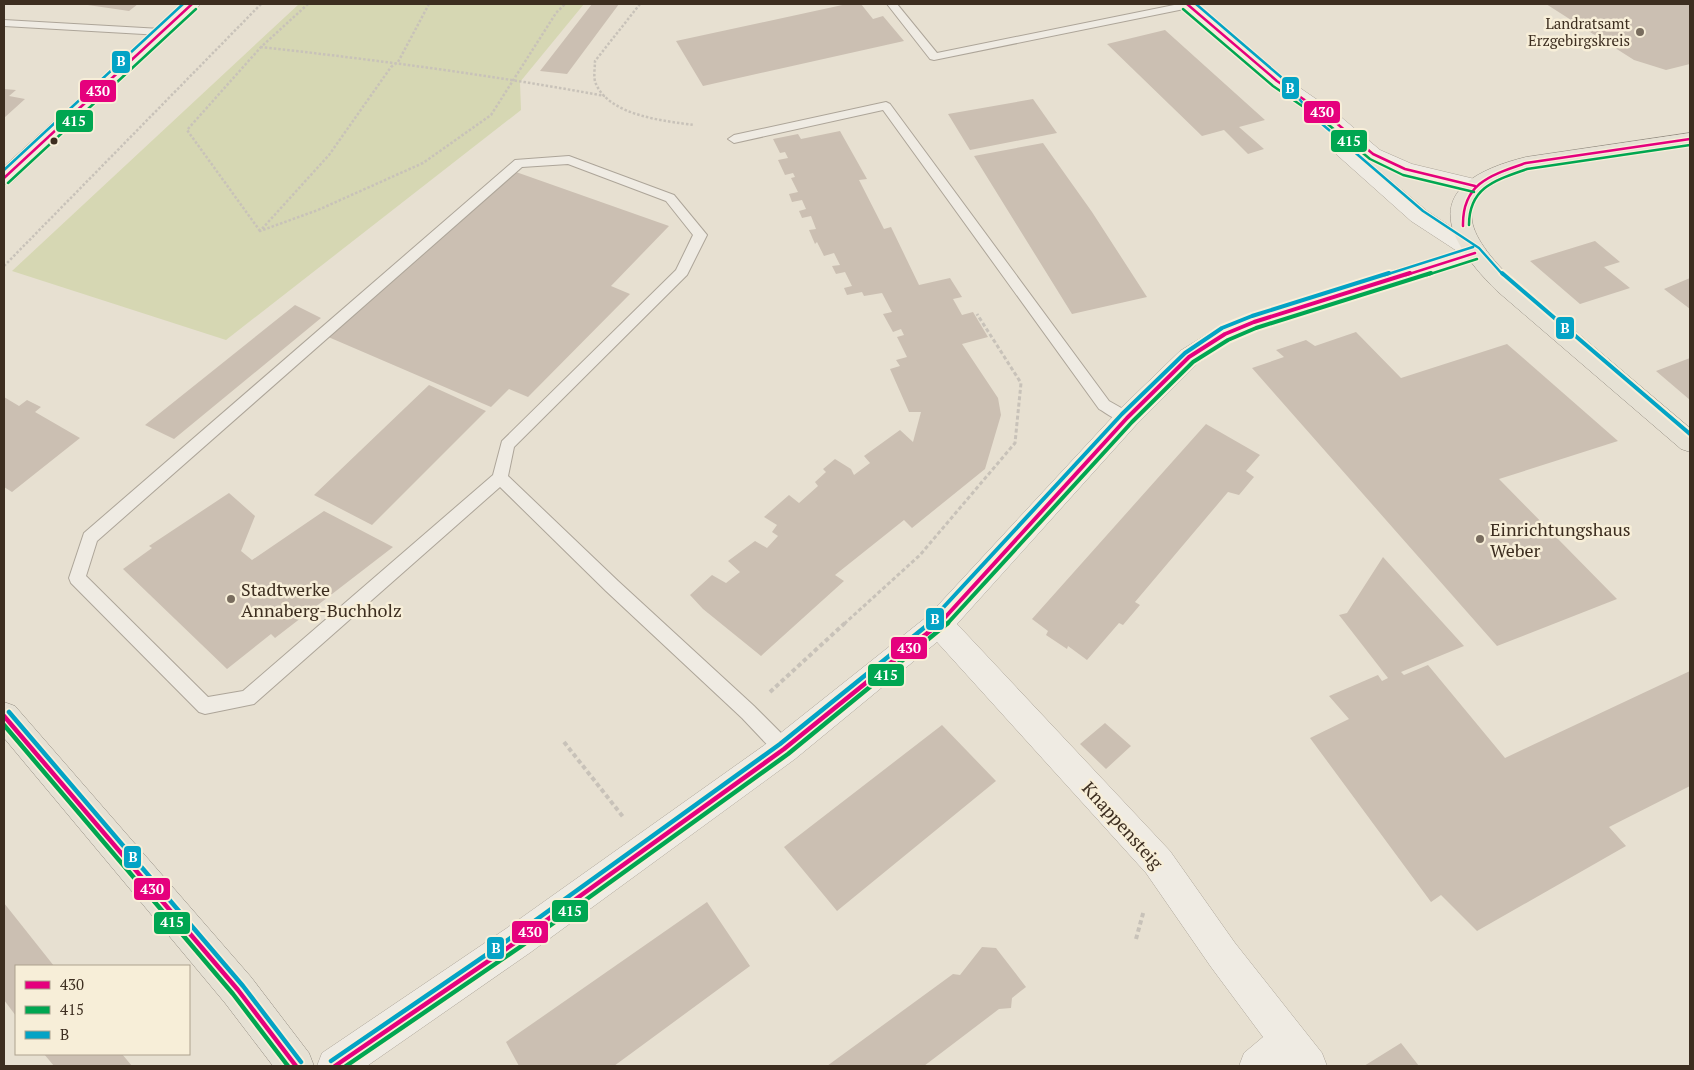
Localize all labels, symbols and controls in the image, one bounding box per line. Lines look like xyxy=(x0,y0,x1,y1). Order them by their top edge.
place label: Landratsamt Erzgebirgskreis xyxy=(1528,13,1630,50)
marker: Landratsamt Erzgebirgskreis xyxy=(1634,26,1646,38)
line badge: B xyxy=(111,50,131,74)
text: B xyxy=(116,51,126,70)
line badge: B xyxy=(1281,76,1300,100)
text: B xyxy=(1285,78,1295,97)
line badge: 430 xyxy=(79,79,117,103)
text: 430 xyxy=(86,81,110,100)
line badge: 430 xyxy=(1303,100,1341,124)
text: 430 xyxy=(1310,102,1334,121)
line badge: 415 xyxy=(55,109,94,133)
text: 415 xyxy=(62,111,86,130)
line badge: 415 xyxy=(1330,129,1368,153)
text: 415 xyxy=(1337,131,1361,150)
unlabelled marker xyxy=(49,136,59,146)
line badge: B xyxy=(1555,316,1575,340)
text: B xyxy=(1560,318,1570,337)
place label: Einrichtungshaus Weber xyxy=(1490,517,1631,562)
marker: Einrichtungshaus Weber xyxy=(1474,533,1486,545)
place label: Stadtwerke Annaberg-Buchholz xyxy=(241,577,402,622)
marker: Stadtwerke Annaberg-Buchholz xyxy=(225,593,237,605)
line badge: B xyxy=(925,607,945,631)
text: B xyxy=(930,609,940,628)
line badge: 430 xyxy=(890,636,928,660)
text: 430 xyxy=(897,638,921,657)
line badge: 415 xyxy=(867,663,905,687)
text: 415 xyxy=(874,665,898,684)
street label: Knappensteig xyxy=(1077,776,1169,874)
line badge: B xyxy=(123,845,142,869)
text: B xyxy=(128,847,138,866)
line badge: 430 xyxy=(133,877,171,901)
text: 430 xyxy=(140,879,164,898)
line badge: 415 xyxy=(551,899,589,923)
text: 415 xyxy=(558,901,582,920)
line badge: 415 xyxy=(153,911,191,935)
text: 415 xyxy=(160,912,184,931)
line badge: 430 xyxy=(511,920,549,944)
text: 430 xyxy=(518,922,542,941)
line badge: B xyxy=(486,936,505,960)
text: B xyxy=(491,938,501,957)
legend xyxy=(15,965,190,1055)
text: 430 xyxy=(60,974,84,994)
text: 415 xyxy=(60,999,84,1019)
text: B xyxy=(60,1024,69,1044)

